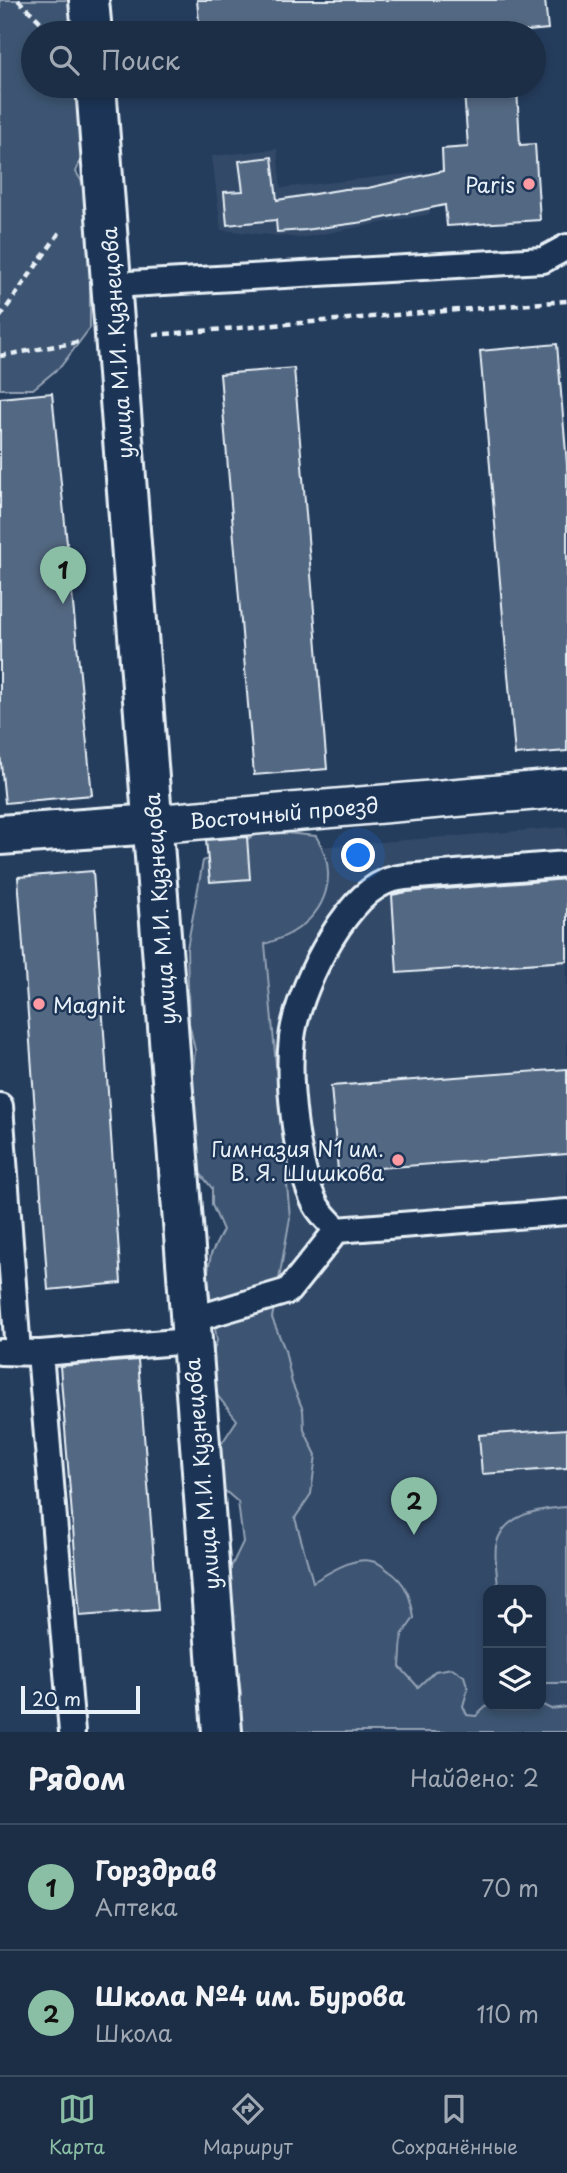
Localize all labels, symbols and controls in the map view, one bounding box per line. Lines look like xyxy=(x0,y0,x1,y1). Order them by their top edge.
search box xyxy=(21,21,546,98)
text: Поиск xyxy=(101,40,180,79)
icon: search xyxy=(45,41,83,79)
place label: Paris xyxy=(465,168,515,200)
marker: Paris xyxy=(521,176,537,192)
street label: улица М.И. Кузнецова xyxy=(92,226,140,460)
pin: 1 xyxy=(40,546,86,604)
street label: Восточный проезд xyxy=(188,788,380,836)
street label: улица М.И. Кузнецова xyxy=(135,792,183,1026)
your location xyxy=(341,838,375,872)
place label: Magnit xyxy=(53,988,126,1020)
marker: Magnit xyxy=(31,996,47,1012)
place label: Гимназия N1 им. В. Я. Шишкова xyxy=(211,1132,384,1188)
marker: Гимназия N1 им. В. Я. Шишкова xyxy=(390,1152,406,1168)
street label: улица М.И. Кузнецова xyxy=(175,1357,227,1591)
pin: 2 xyxy=(391,1477,437,1535)
map controls xyxy=(483,1585,546,1711)
button: locate xyxy=(483,1585,546,1648)
button: layers xyxy=(483,1648,546,1711)
scale bar xyxy=(21,1683,140,1715)
text: 20 m xyxy=(32,1684,81,1712)
text: Рядом xyxy=(28,1755,126,1800)
text: Найдено: 2 xyxy=(410,1760,539,1795)
text: Горздрав xyxy=(95,1850,216,1889)
text: 1 xyxy=(46,1870,57,1905)
text: 70 m xyxy=(481,1870,539,1905)
text: Аптека xyxy=(95,1889,177,1924)
text: Школа №4 им. Бурова xyxy=(95,1976,406,2015)
text: 2 xyxy=(43,1996,59,2031)
text: 110 m xyxy=(477,1996,539,2031)
text: Школа xyxy=(95,2015,172,2050)
tab: Карта xyxy=(49,2090,105,2160)
tab: Маршрут xyxy=(203,2090,293,2160)
tab: Сохранённые xyxy=(391,2090,518,2160)

